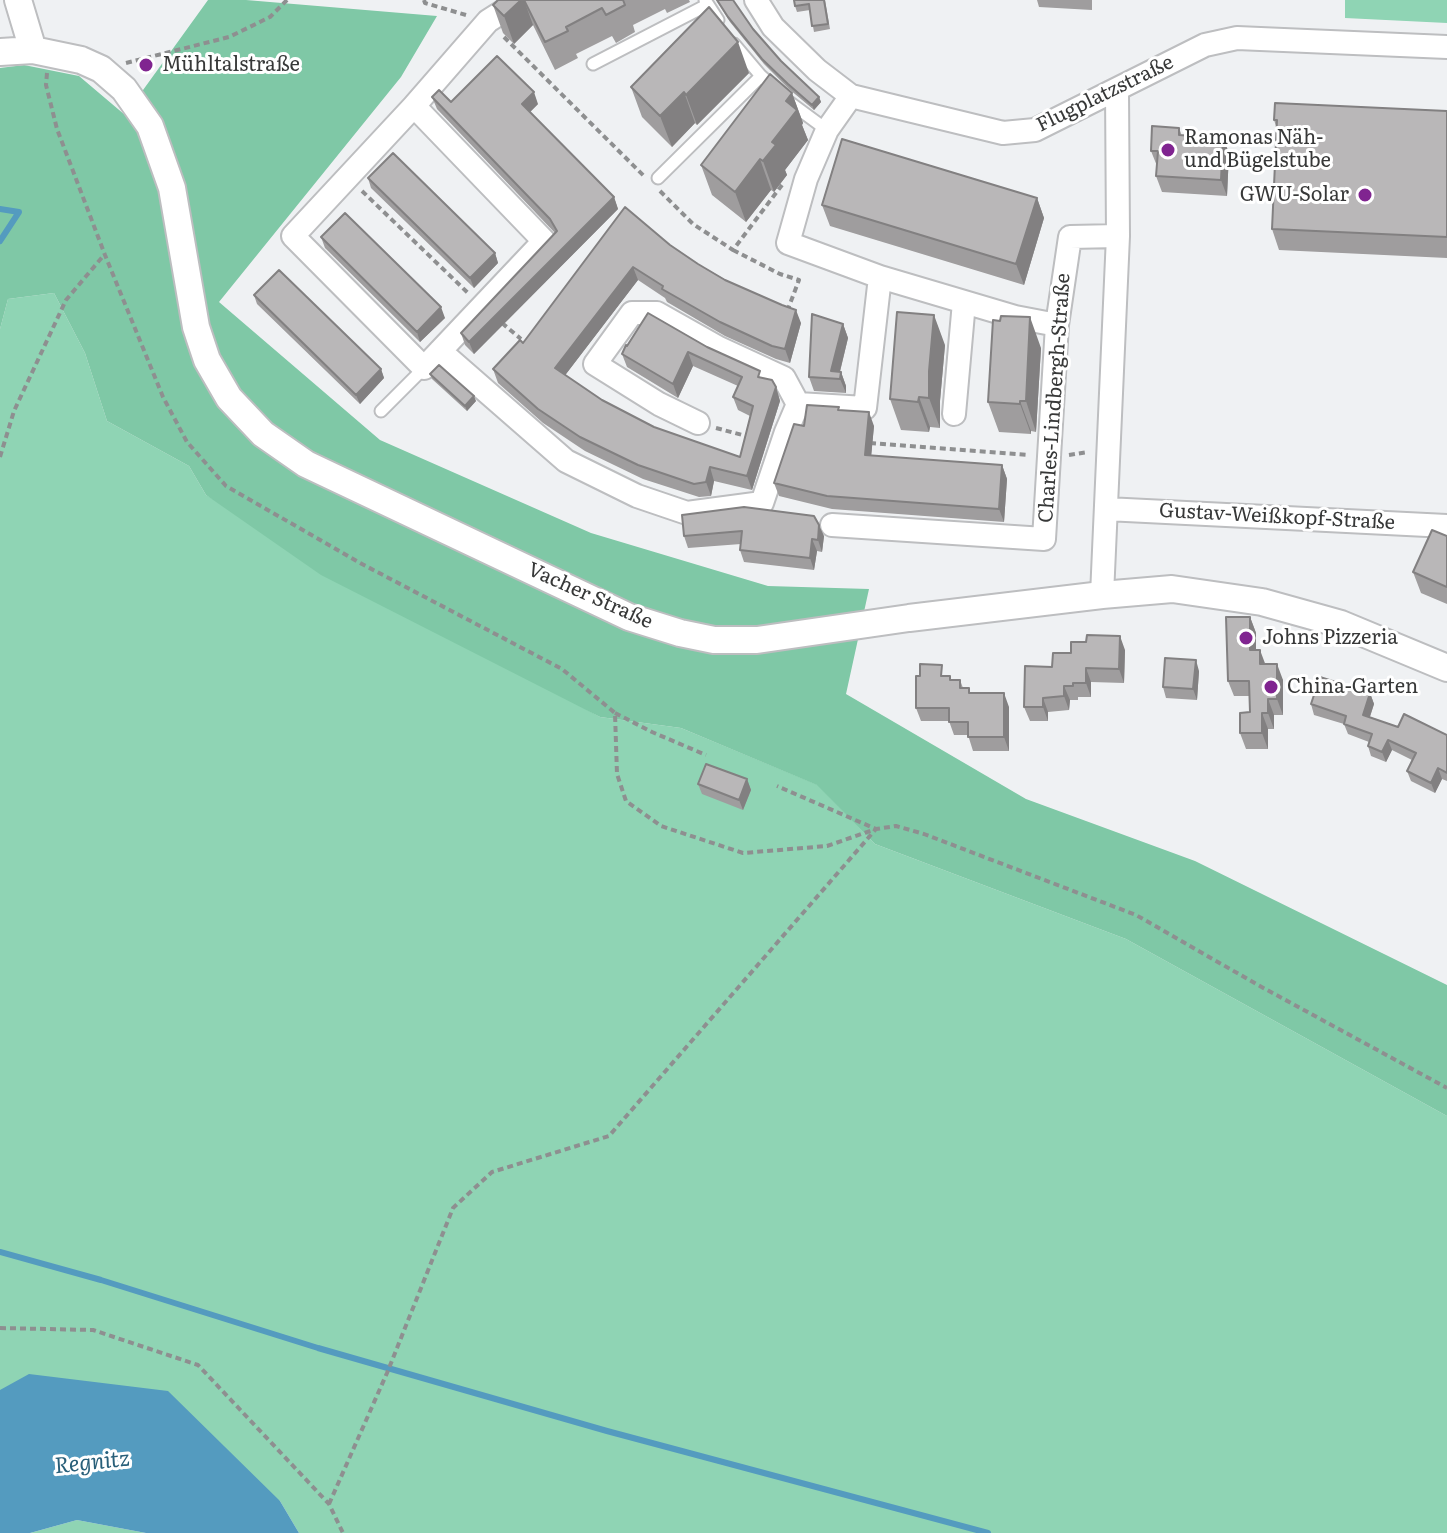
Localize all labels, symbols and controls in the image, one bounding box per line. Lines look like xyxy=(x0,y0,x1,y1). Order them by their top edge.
street label: Flugplatzstraße xyxy=(1033,50,1177,138)
place label: Mühltalstraße xyxy=(162,53,300,77)
marker: Mühltalstraße xyxy=(137,56,155,74)
place label: Ramonas Näh- und Bügelstube xyxy=(1184,126,1331,173)
marker: Ramonas Näh- und Bügelstube xyxy=(1159,141,1177,159)
place label: GWU-Solar xyxy=(1240,183,1349,207)
marker: GWU-Solar xyxy=(1356,186,1374,204)
street label: Charles-Lindbergh-Straße xyxy=(1034,272,1076,524)
street label: Gustav-Weißkopf-Straße xyxy=(1158,499,1396,535)
street label: Vacher Straße xyxy=(524,558,656,634)
place label: Johns Pizzeria xyxy=(1262,626,1398,650)
marker: Johns Pizzeria xyxy=(1237,629,1255,647)
place label: China-Garten xyxy=(1287,675,1418,699)
marker: China-Garten xyxy=(1262,678,1280,696)
water label: Regnitz xyxy=(53,1446,131,1480)

